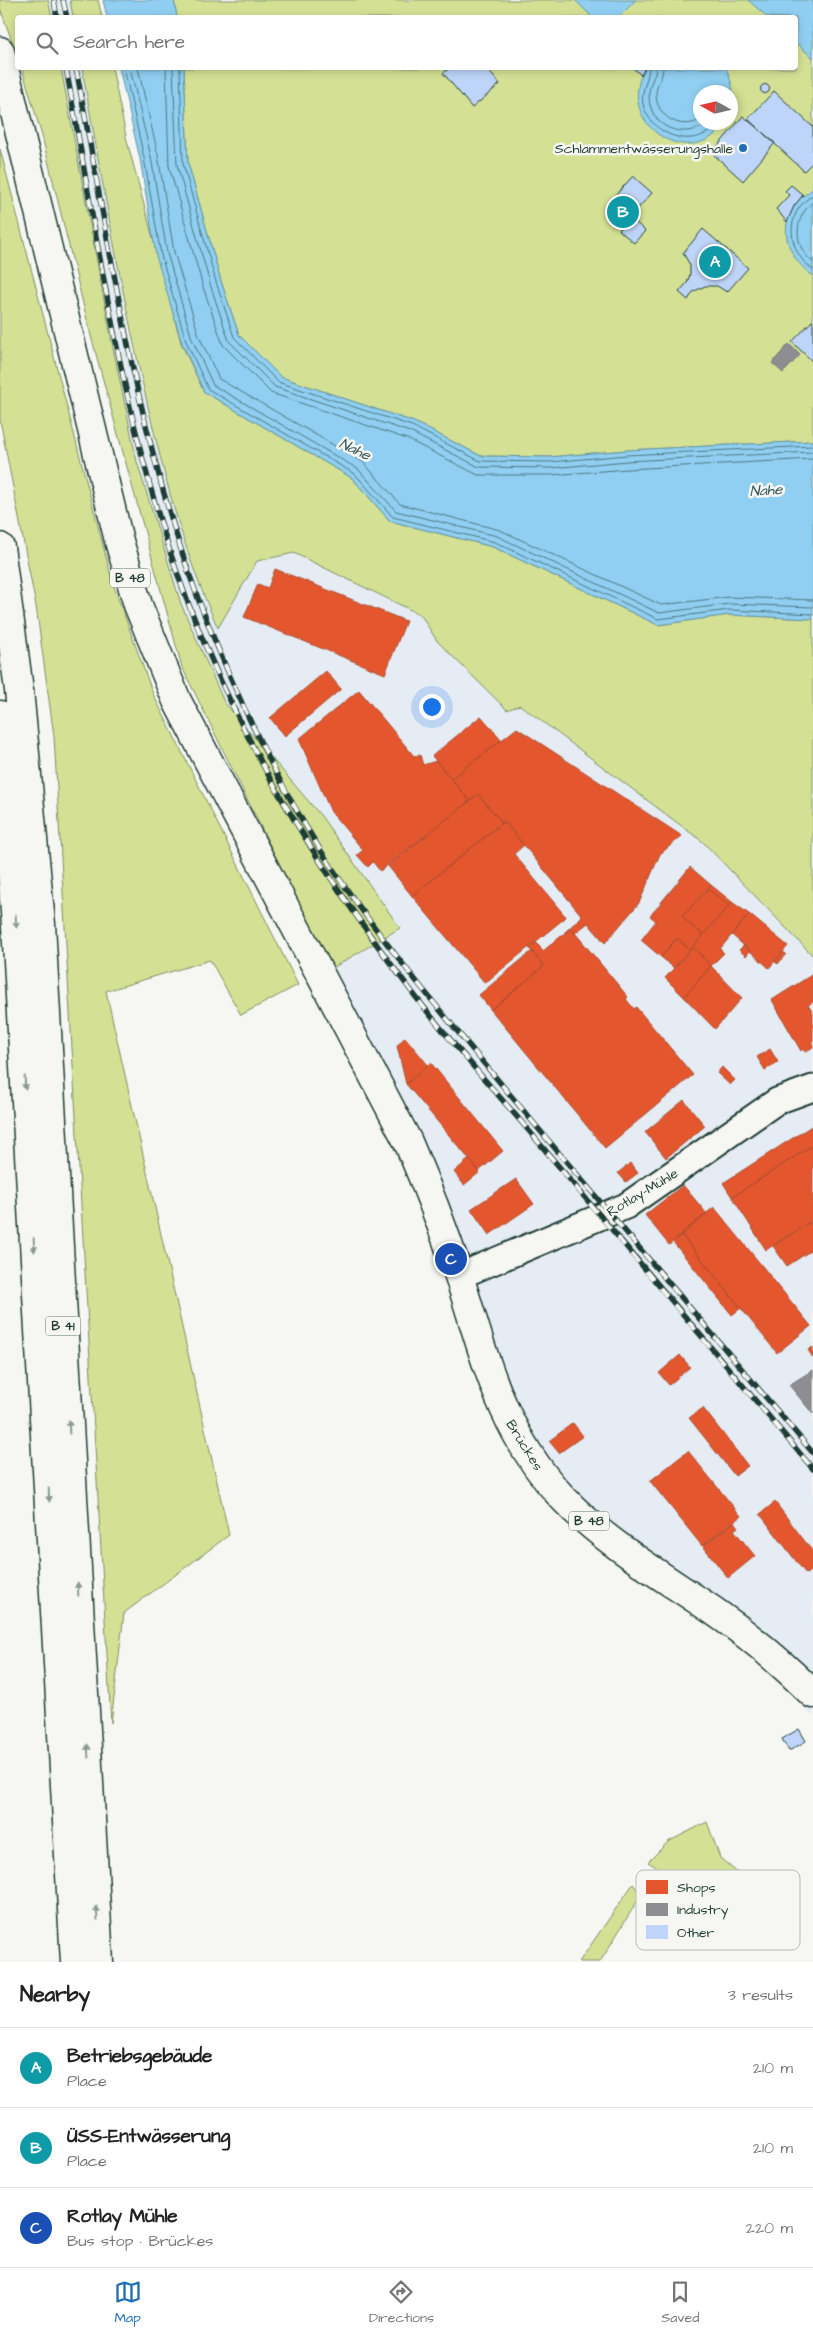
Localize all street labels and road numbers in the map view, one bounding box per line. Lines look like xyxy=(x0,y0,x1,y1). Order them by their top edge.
road number: B 48 xyxy=(110,568,150,588)
street label: Rotlay-Mühle xyxy=(603,1163,682,1222)
road number: B 41 xyxy=(46,1316,80,1335)
street label: Brückes xyxy=(501,1416,548,1475)
road number: B 48 xyxy=(569,1512,609,1530)

